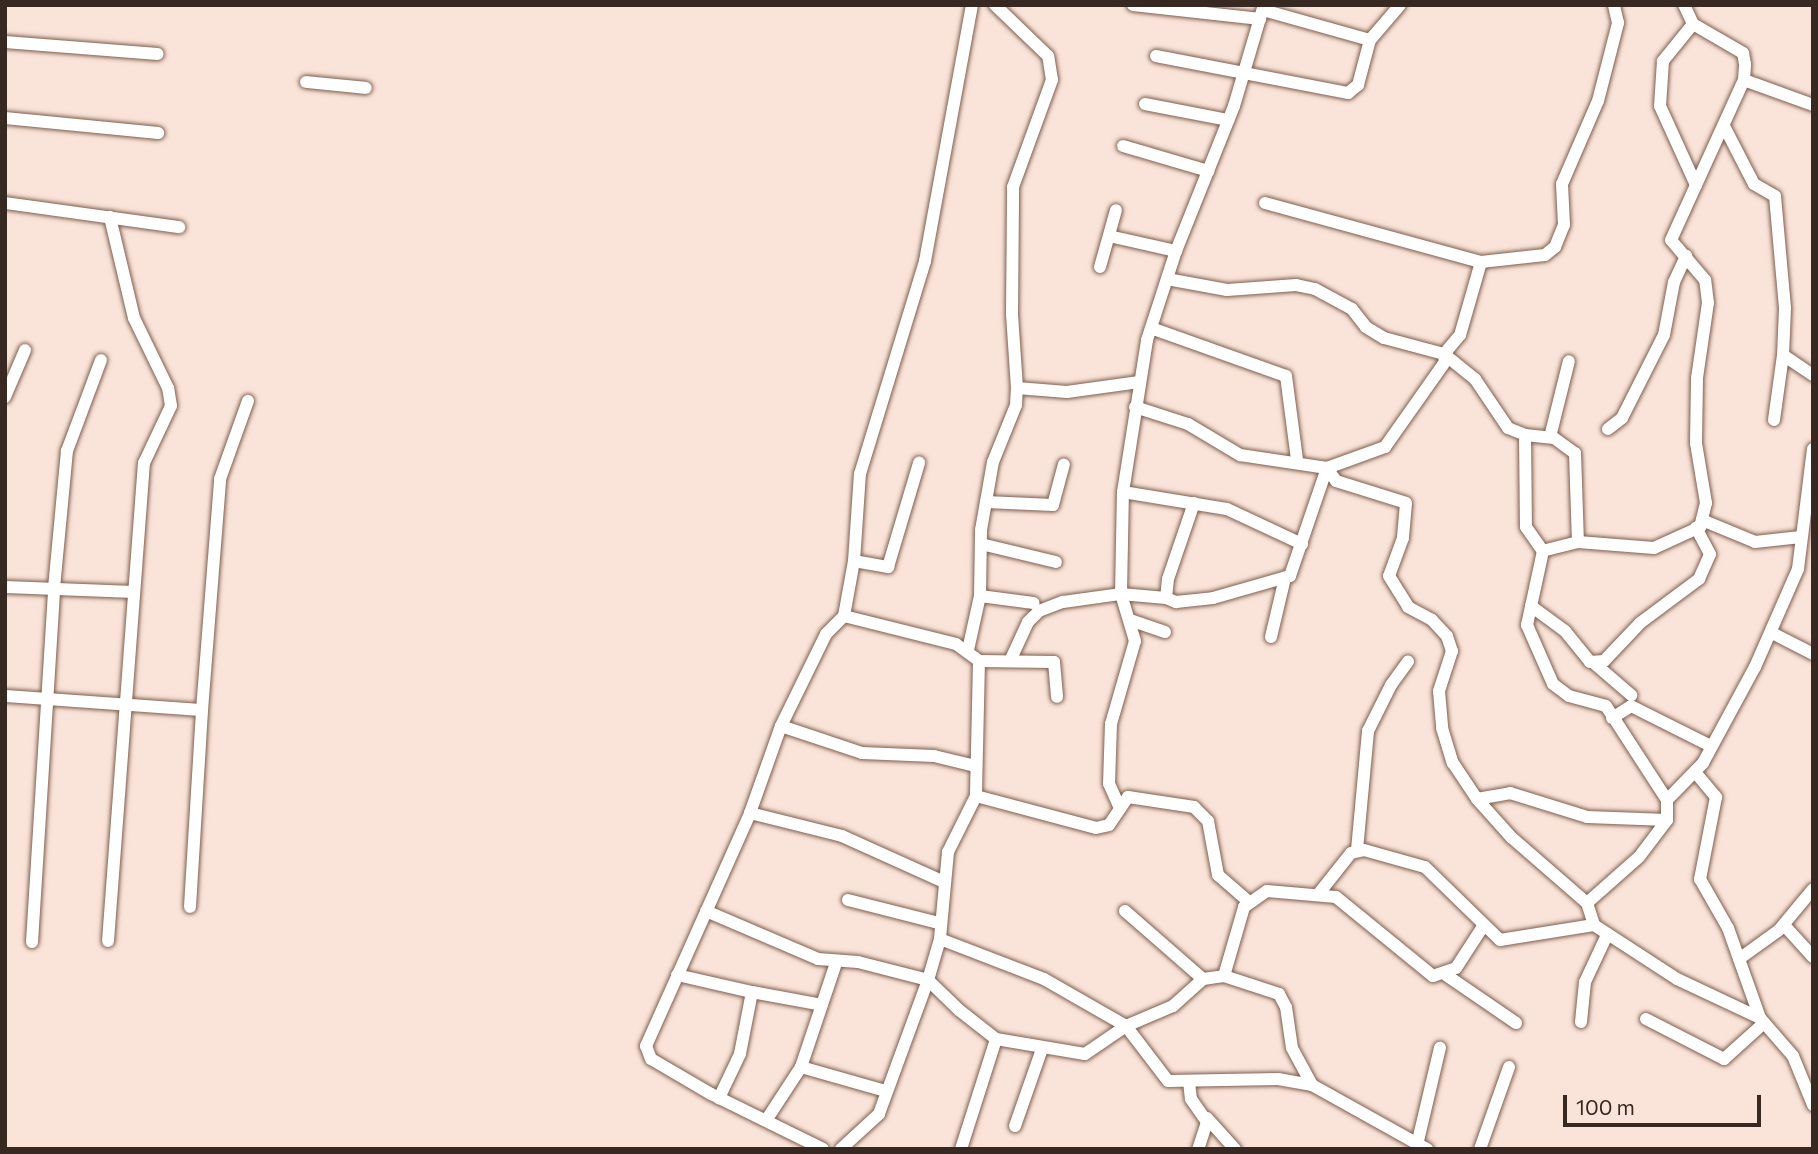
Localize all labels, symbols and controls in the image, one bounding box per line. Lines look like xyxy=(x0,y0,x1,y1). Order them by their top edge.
scale bar xyxy=(1566,1080,1764,1124)
text: 100 m xyxy=(1576,1094,1635,1119)

